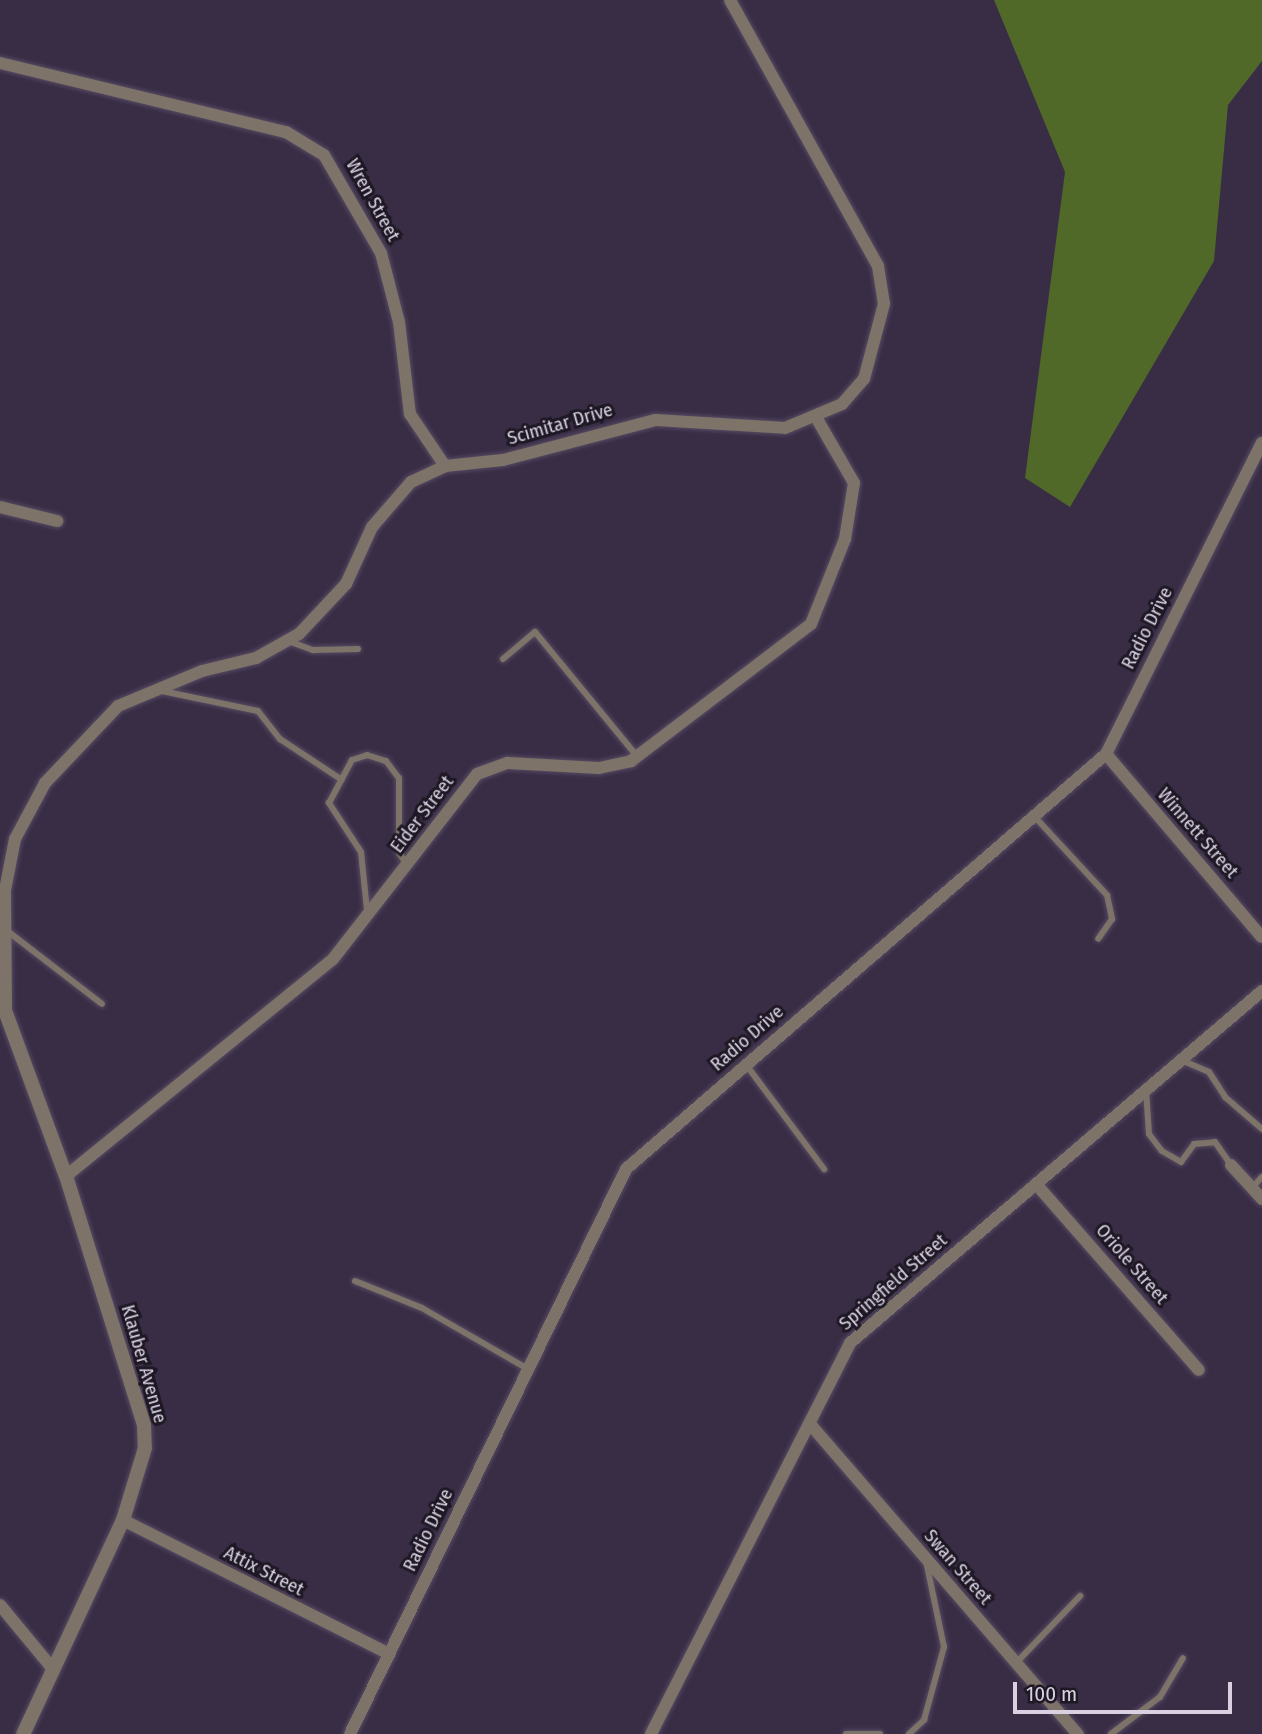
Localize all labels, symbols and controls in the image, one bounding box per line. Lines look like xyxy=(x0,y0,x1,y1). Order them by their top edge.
street label: Wren Street xyxy=(341,155,405,245)
street label: Scimitar Drive xyxy=(505,398,615,450)
street label: Radio Drive xyxy=(1117,583,1177,673)
street label: Eider Street xyxy=(385,771,459,857)
street label: Winnett Street xyxy=(1153,783,1243,883)
street label: Radio Drive xyxy=(706,1000,788,1076)
street label: Oriole Street xyxy=(1091,1219,1173,1309)
street label: Springfield Street xyxy=(834,1229,952,1335)
street label: Klauber Avenue xyxy=(116,1302,172,1426)
street label: Radio Drive xyxy=(398,1485,458,1575)
street label: Swan Street xyxy=(919,1525,997,1609)
street label: Attix Street xyxy=(220,1541,308,1601)
scale bar xyxy=(1017,1668,1236,1712)
text: 100 m xyxy=(1026,1681,1077,1707)

